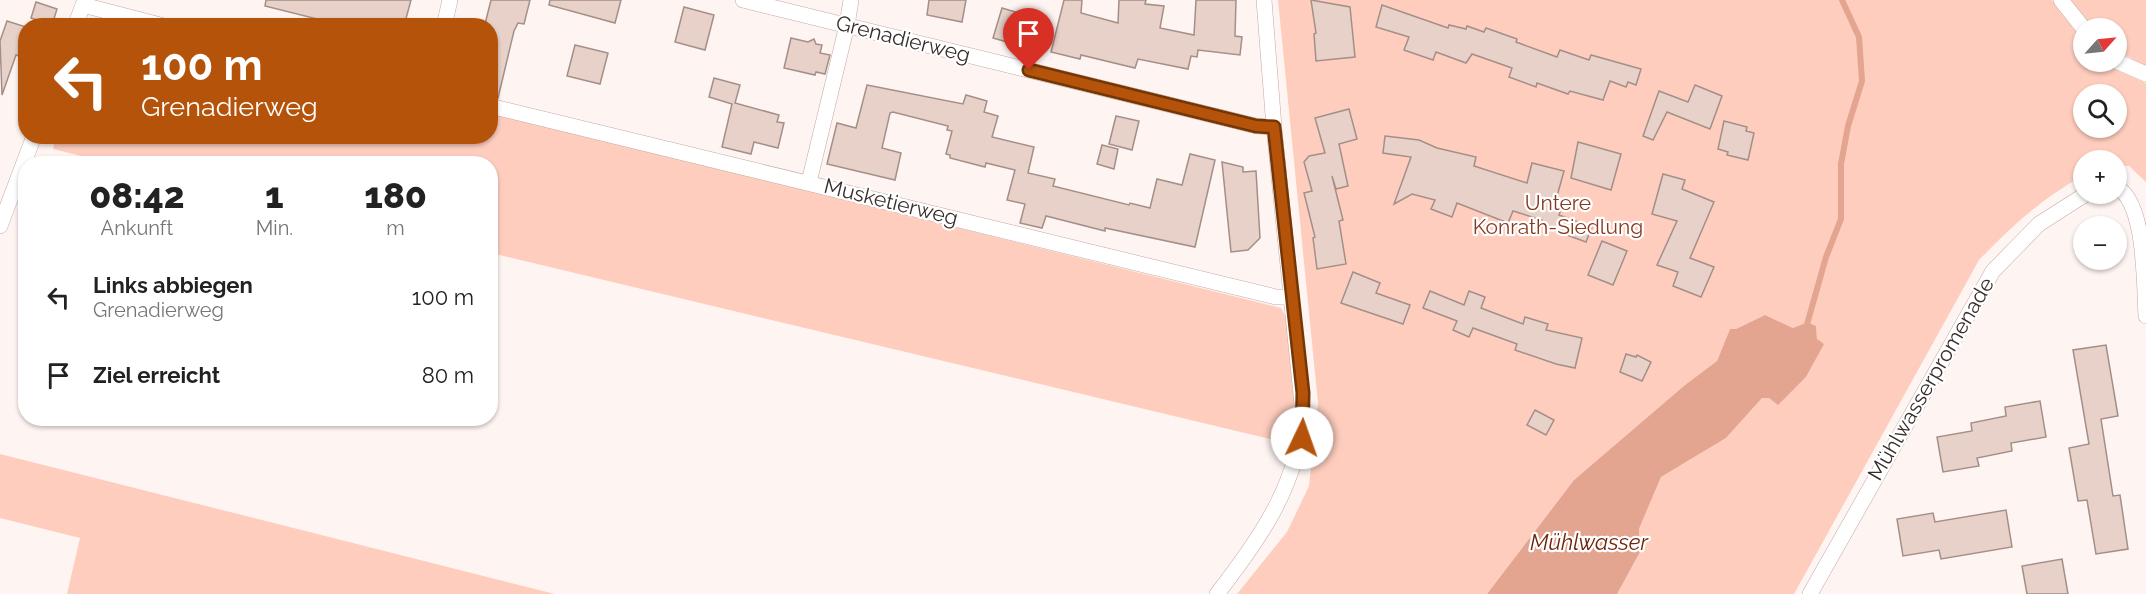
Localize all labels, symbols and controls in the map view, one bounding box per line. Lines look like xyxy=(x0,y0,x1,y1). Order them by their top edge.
pin xyxy=(1003,8,1054,70)
street label: Grenadierweg xyxy=(833,10,973,67)
icon: arrive xyxy=(1012,17,1045,50)
north arrow xyxy=(2073,18,2127,72)
map controls xyxy=(2073,18,2127,270)
text: 100 m xyxy=(141,41,263,90)
icon: left xyxy=(42,42,120,120)
button: search xyxy=(2073,84,2127,138)
text: Grenadierweg xyxy=(141,91,318,122)
button: + xyxy=(2073,150,2127,204)
street label: Musketierweg xyxy=(822,173,961,230)
text: 08:42 xyxy=(89,174,185,216)
text: 1 xyxy=(265,174,284,216)
text: 180 xyxy=(364,174,427,216)
park label: Untere Konrath-Siedlung xyxy=(1473,190,1643,239)
text: Ankunft xyxy=(101,216,173,240)
text: Min. xyxy=(256,216,293,240)
text: m xyxy=(386,216,405,240)
button: − xyxy=(2073,216,2127,270)
text: Links abbiegen xyxy=(93,272,253,298)
street label: Mühlwasserpromenade xyxy=(1862,273,1999,485)
icon: left xyxy=(42,281,75,314)
text: 100 m xyxy=(412,284,474,310)
text: Grenadierweg xyxy=(93,298,224,322)
icon: arrive xyxy=(42,359,75,392)
text: Ziel erreicht xyxy=(93,362,220,388)
text: 80 m xyxy=(422,362,474,388)
position arrow xyxy=(1270,406,1334,470)
water label: Mühlwasser xyxy=(1530,529,1650,555)

